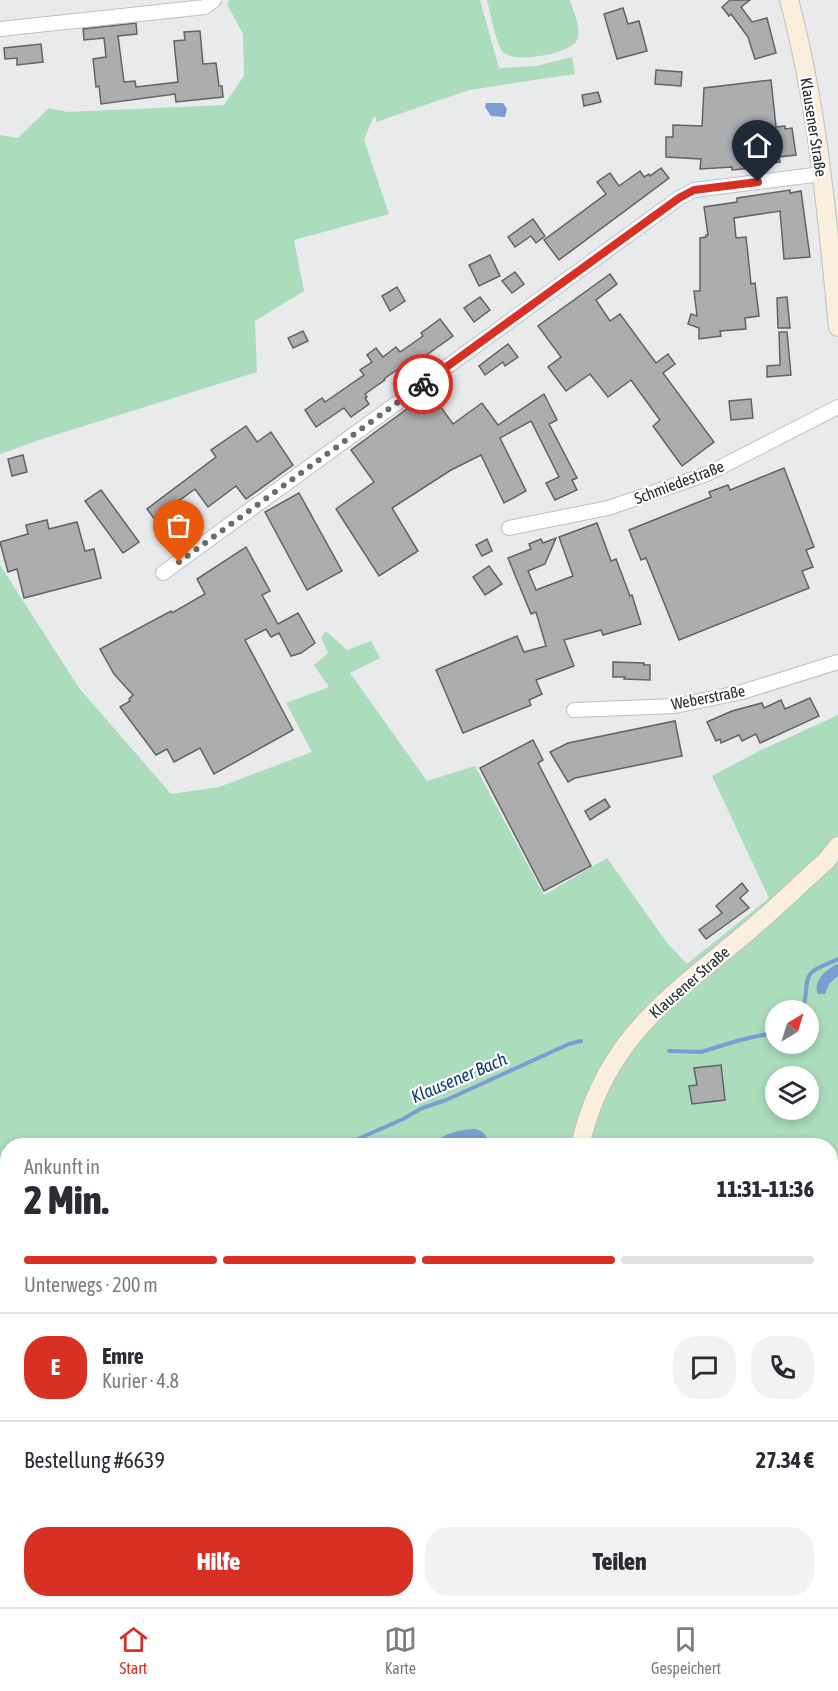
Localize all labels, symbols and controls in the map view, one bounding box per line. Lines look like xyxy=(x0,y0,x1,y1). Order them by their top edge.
street label: Klausener Straße xyxy=(797,76,831,178)
pin xyxy=(732,120,783,182)
icon: home xyxy=(741,129,774,162)
courier xyxy=(393,354,453,414)
icon: bike xyxy=(407,368,440,401)
street label: Schmiedestraße xyxy=(632,457,726,507)
pin xyxy=(153,500,204,562)
icon: bag xyxy=(162,509,195,542)
street label: Weberstraße xyxy=(670,681,746,713)
street label: Klausener Straße xyxy=(645,942,733,1022)
north arrow xyxy=(765,1000,819,1054)
map controls xyxy=(765,1000,819,1120)
water label: Klausener Bach xyxy=(408,1048,510,1107)
button: layers xyxy=(765,1066,819,1120)
text: Ankunft in xyxy=(24,1155,100,1178)
text: 11:31–11:36 xyxy=(717,1176,814,1202)
text: 2 Min. xyxy=(24,1178,109,1222)
text: Unterwegs · 200 m xyxy=(24,1273,158,1296)
button: chat xyxy=(673,1336,736,1399)
button: phone xyxy=(751,1336,814,1399)
text: Emre xyxy=(102,1343,144,1369)
text: E xyxy=(51,1354,60,1380)
text: Kurier · 4.8 xyxy=(102,1369,179,1392)
text: Bestellung #6639 xyxy=(24,1447,165,1473)
text: 27.34 € xyxy=(756,1447,814,1473)
button: Hilfe xyxy=(24,1527,413,1596)
button: Teilen xyxy=(425,1527,814,1596)
tab: Start xyxy=(117,1623,150,1677)
tab: Karte xyxy=(384,1623,417,1677)
tab: Gespeichert xyxy=(651,1623,721,1677)

